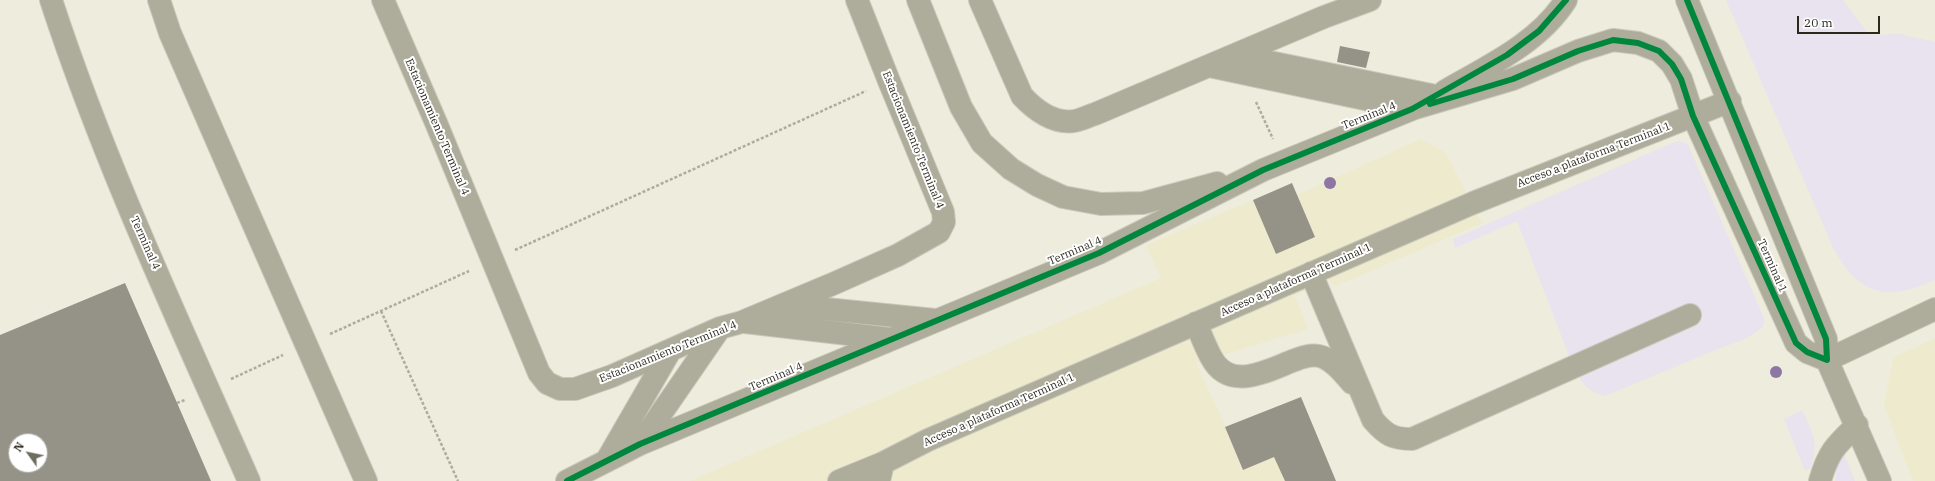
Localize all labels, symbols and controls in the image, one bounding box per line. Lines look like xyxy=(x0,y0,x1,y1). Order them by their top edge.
scale bar xyxy=(1799,8,1882,34)
text: 20 m xyxy=(1804,15,1833,30)
street label: Estacionamiento Terminal 4 xyxy=(402,57,472,197)
street label: Estacionamiento Terminal 4 xyxy=(879,69,947,211)
street label: Terminal 4 xyxy=(1340,99,1398,133)
street label: Acceso a plataforma Terminal 1 xyxy=(1515,120,1673,190)
street label: Terminal 4 xyxy=(127,214,163,272)
street label: Terminal 4 xyxy=(1046,234,1104,268)
street label: Terminal 1 xyxy=(1754,237,1790,295)
street label: Acceso a plataforma Terminal 1 xyxy=(1219,241,1373,319)
street label: Estacionamiento Terminal 4 xyxy=(597,318,739,386)
street label: Terminal 4 xyxy=(747,360,805,394)
street label: Acceso a plataforma Terminal 1 xyxy=(922,371,1076,449)
north arrow xyxy=(8,433,48,473)
text: N xyxy=(11,440,27,454)

